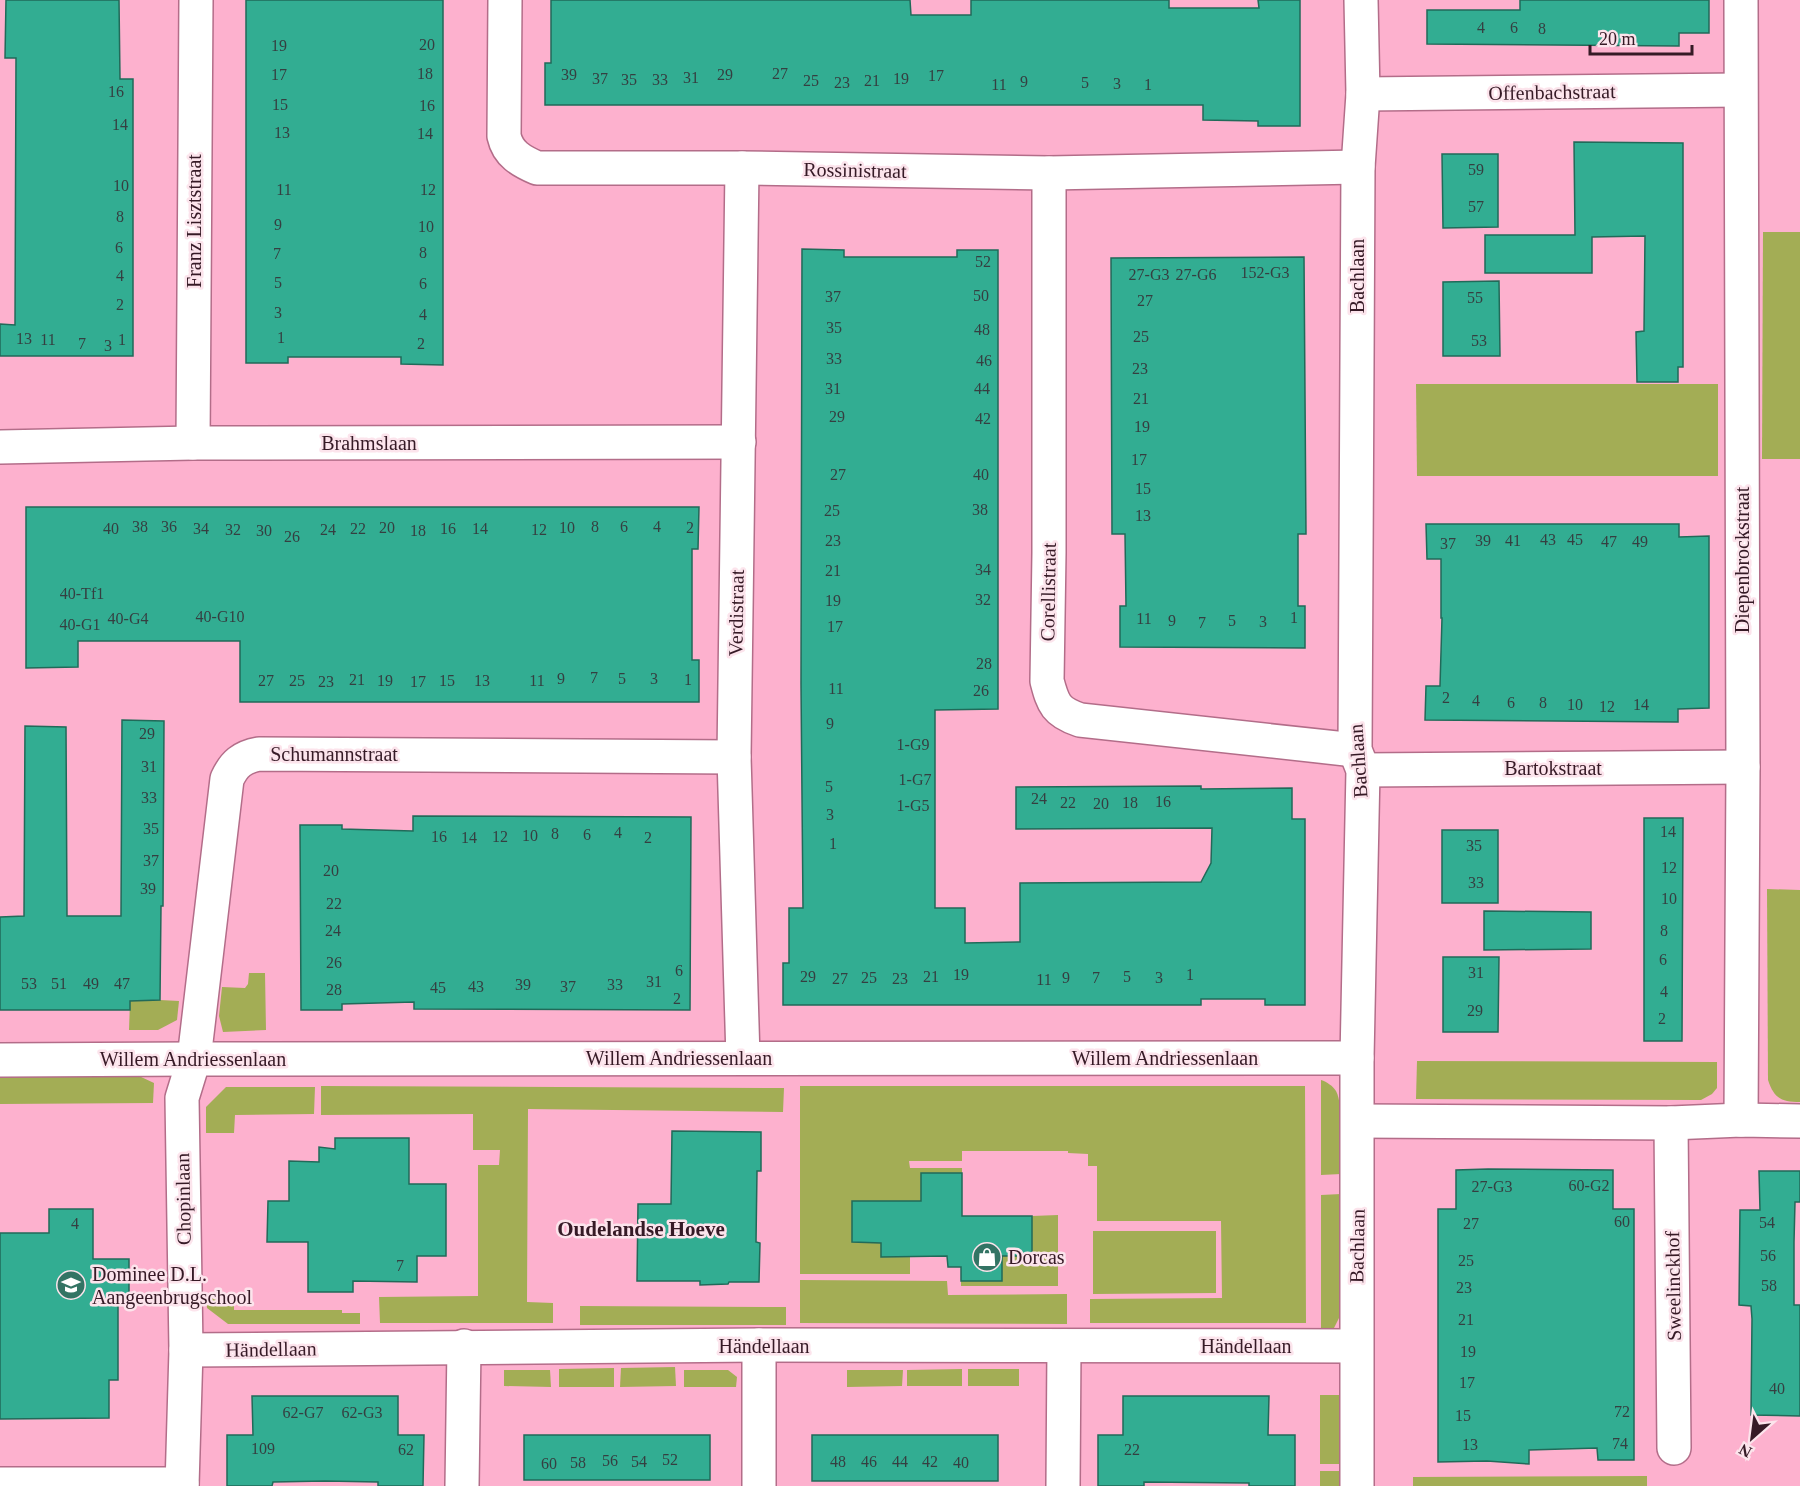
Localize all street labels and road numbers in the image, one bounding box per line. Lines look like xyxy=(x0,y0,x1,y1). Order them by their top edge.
street label: Offenbachstraat xyxy=(1488,80,1616,104)
street label: Franz Lisztstraat xyxy=(183,154,205,288)
street label: Rossinistraat xyxy=(803,158,907,182)
street label: Bachlaan xyxy=(1346,239,1368,313)
street label: Brahmslaan xyxy=(321,432,417,454)
street label: Diepenbrockstraat xyxy=(1731,486,1754,633)
street label: Corellistraat xyxy=(1036,542,1060,642)
street label: Verdistraat xyxy=(724,569,748,657)
street label: Bachlaan xyxy=(1344,723,1372,799)
street label: Schumannstraat xyxy=(270,743,398,765)
street label: Bartokstraat xyxy=(1504,757,1602,779)
street label: Willem Andriessenlaan xyxy=(586,1047,772,1069)
street label: Willem Andriessenlaan xyxy=(1072,1047,1258,1069)
street label: Willem Andriessenlaan xyxy=(100,1048,286,1070)
street label: Chopinlaan xyxy=(171,1153,196,1245)
street label: Bachlaan xyxy=(1345,1209,1369,1283)
street label: Sweelinckhof xyxy=(1661,1230,1685,1341)
street label: Händellaan xyxy=(718,1335,810,1357)
street label: Händellaan xyxy=(1200,1335,1292,1357)
street label: Händellaan xyxy=(225,1337,317,1361)

